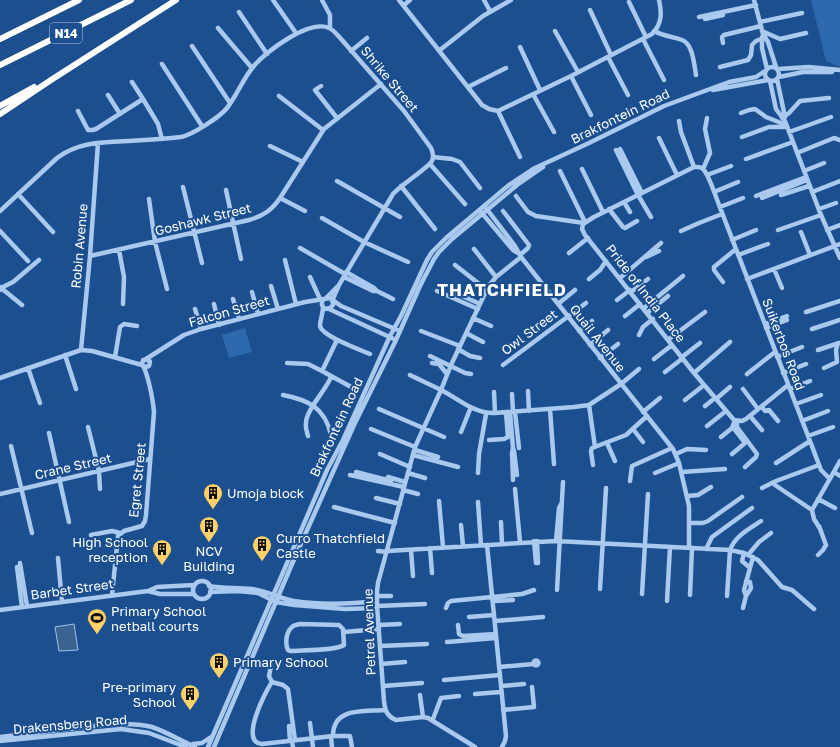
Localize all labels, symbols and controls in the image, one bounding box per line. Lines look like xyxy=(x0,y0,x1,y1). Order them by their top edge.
road number: N14 xyxy=(50,23,82,43)
street label: Shrike Street xyxy=(358,43,422,115)
street label: Brakfontein Road xyxy=(568,85,672,147)
street label: Goshawk Street xyxy=(153,199,253,239)
street label: Robin Avenue xyxy=(67,203,91,289)
street label: Pride of India Place xyxy=(603,241,689,345)
district label: THATCHFIELD xyxy=(437,279,567,300)
street label: Falcon Street xyxy=(187,292,271,330)
street label: Suikerbos Road xyxy=(759,296,809,392)
street label: Quail Avenue xyxy=(567,301,629,375)
street label: Owl Street xyxy=(498,306,560,358)
street label: Brakfontein Road xyxy=(306,375,366,479)
street label: Egret Street xyxy=(125,442,149,518)
street label: Crane Street xyxy=(33,449,113,483)
building icon: Umoja block xyxy=(202,482,224,510)
place label: Umoja block xyxy=(227,485,305,501)
building icon: NCV Building xyxy=(198,515,220,543)
place label: Curro Thatchfield Castle xyxy=(276,530,385,561)
place label: High School reception xyxy=(72,534,148,565)
building icon: Curro Thatchfield Castle xyxy=(251,534,273,562)
building icon: High School reception xyxy=(151,538,173,566)
place label: NCV Building xyxy=(183,543,235,574)
street label: Barbet Street xyxy=(29,575,115,603)
street label: Petrel Avenue xyxy=(359,588,379,676)
place label: Primary School netball courts xyxy=(111,603,206,634)
sports icon: Primary School netball courts xyxy=(86,607,108,635)
building icon: Primary School xyxy=(208,651,230,679)
place label: Primary School xyxy=(233,654,328,670)
place label: Pre-primary School xyxy=(102,679,177,710)
building icon: Pre-primary School xyxy=(179,683,201,711)
street label: Drakensberg Road xyxy=(12,711,128,737)

